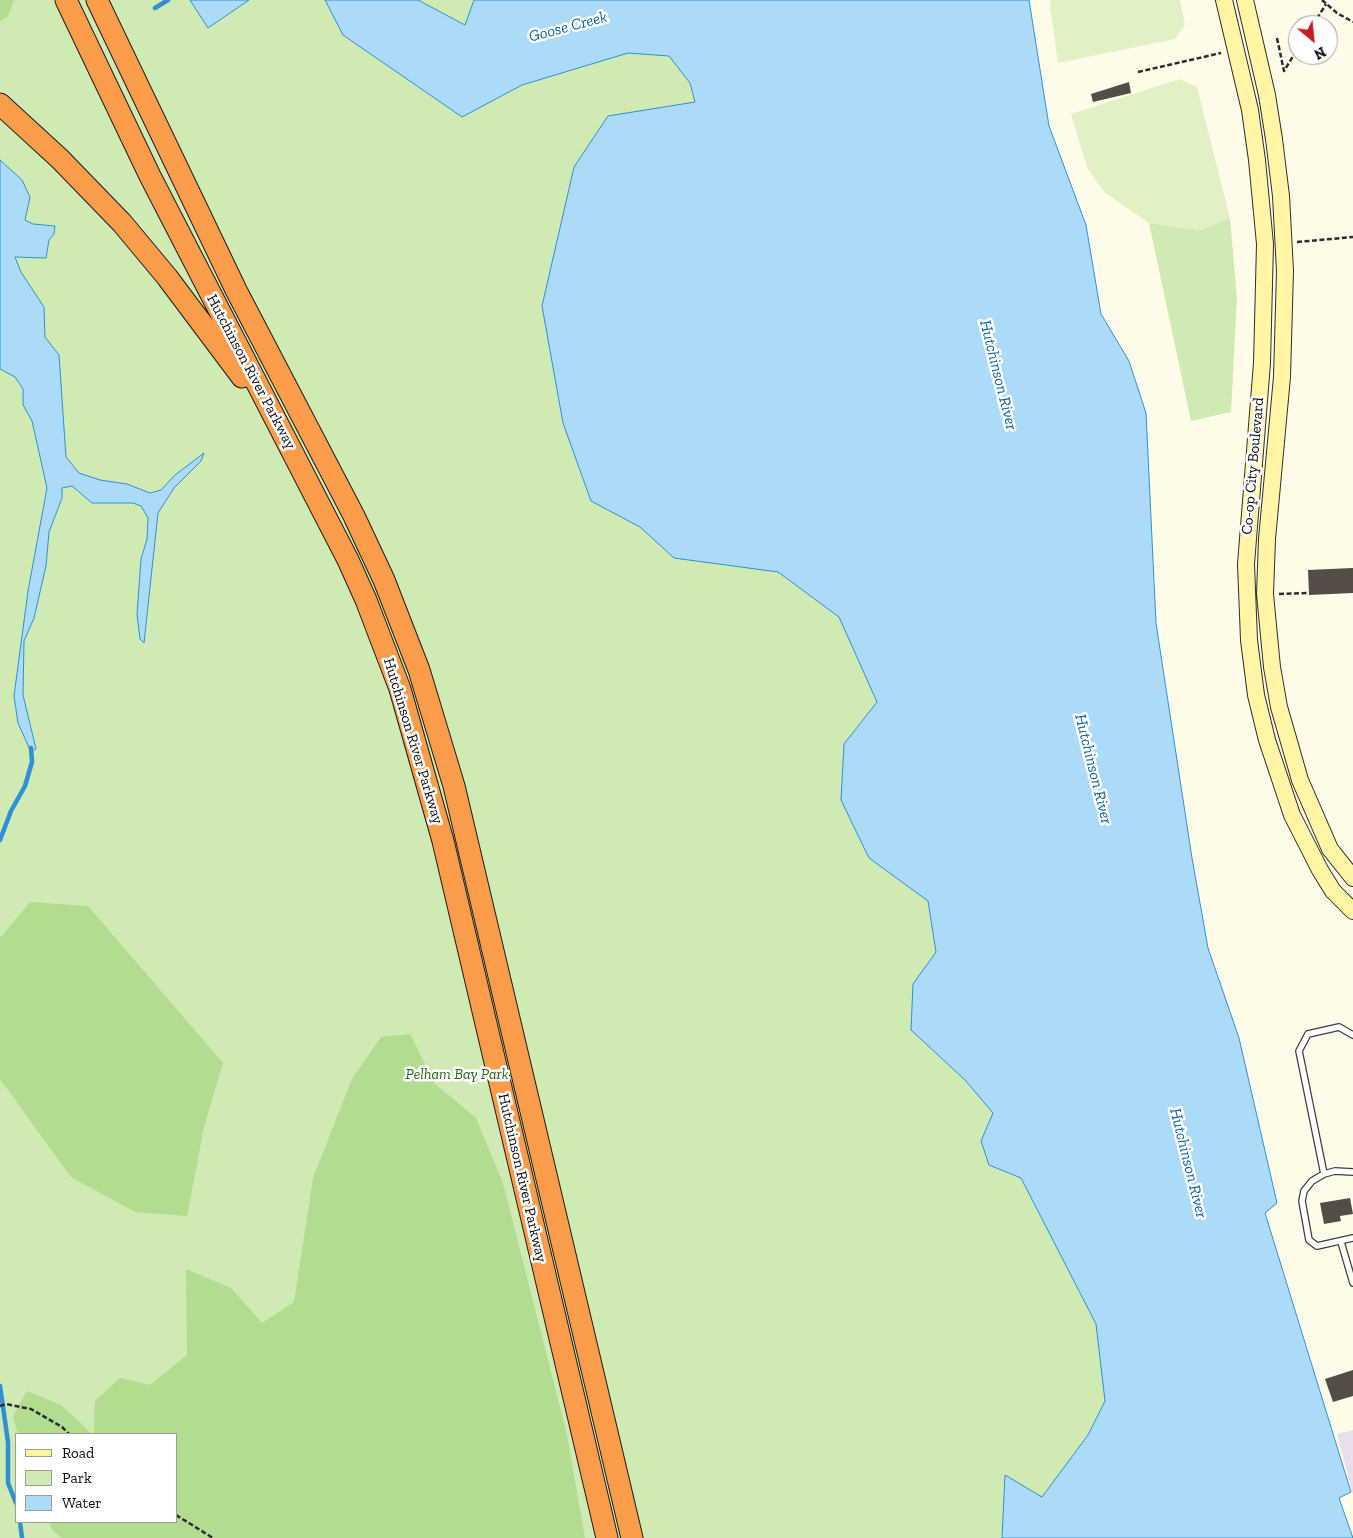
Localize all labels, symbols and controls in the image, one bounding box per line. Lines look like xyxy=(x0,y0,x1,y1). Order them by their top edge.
water label: Goose Creek xyxy=(527,7,609,47)
north arrow xyxy=(1288,15,1338,65)
text: N xyxy=(1311,43,1329,63)
street label: Hutchinson River Parkway xyxy=(203,292,299,452)
water label: Hutchinson River xyxy=(975,318,1021,432)
street label: Co-op City Boulevard xyxy=(1238,397,1268,535)
street label: Hutchinson River Parkway xyxy=(379,656,447,826)
water label: Hutchinson River xyxy=(1070,712,1116,826)
park label: Pelham Bay Park xyxy=(406,1066,508,1084)
street label: Hutchinson River Parkway xyxy=(494,1092,550,1264)
water label: Hutchinson River xyxy=(1165,1106,1211,1220)
legend xyxy=(15,1433,178,1523)
text: Road xyxy=(62,1444,94,1462)
text: Park xyxy=(62,1469,92,1487)
text: Water xyxy=(62,1494,102,1512)

